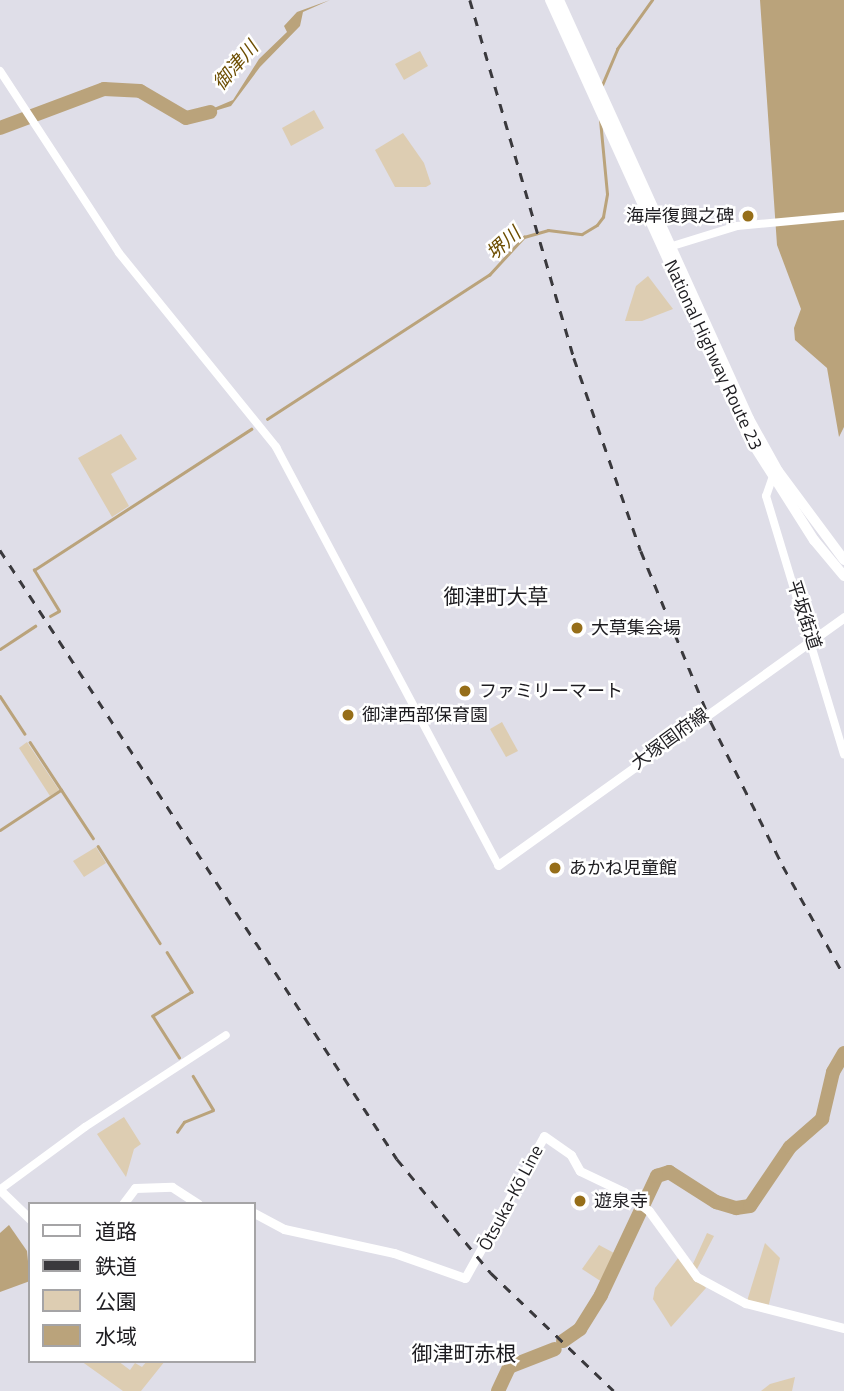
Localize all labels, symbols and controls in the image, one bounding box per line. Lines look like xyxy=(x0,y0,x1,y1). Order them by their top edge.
water label: 御津川 xyxy=(208,36,262,94)
place label: 海岸復興之碑 xyxy=(626,205,734,227)
marker: 海岸復興之碑 xyxy=(740,208,756,224)
water label: 堺川 xyxy=(481,222,525,264)
street label: National Highway Route 23 xyxy=(659,256,767,454)
street label: 平坂街道 xyxy=(783,577,825,653)
district label: 御津町大草 xyxy=(444,583,548,609)
place label: 大草集会場 xyxy=(591,617,681,639)
marker: 大草集会場 xyxy=(569,620,585,636)
place label: ファミリーマート xyxy=(479,680,623,702)
marker: ファミリーマート xyxy=(457,683,473,699)
place label: 御津西部保育園 xyxy=(362,704,488,726)
street label: 大塚国府線 xyxy=(627,704,713,774)
marker: 御津西部保育園 xyxy=(340,707,356,723)
place label: あかね児童館 xyxy=(569,857,677,879)
marker: あかね児童館 xyxy=(547,860,563,876)
street label: Ōtsuka-Kō Line xyxy=(474,1142,548,1254)
place label: 遊泉寺 xyxy=(594,1190,648,1212)
marker: 遊泉寺 xyxy=(572,1193,588,1209)
legend xyxy=(28,1202,256,1363)
text: 道路 xyxy=(95,1215,137,1247)
text: 鉄道 xyxy=(95,1250,137,1282)
text: 公園 xyxy=(95,1285,137,1317)
text: 水域 xyxy=(95,1320,137,1352)
district label: 御津町赤根 xyxy=(412,1340,516,1366)

